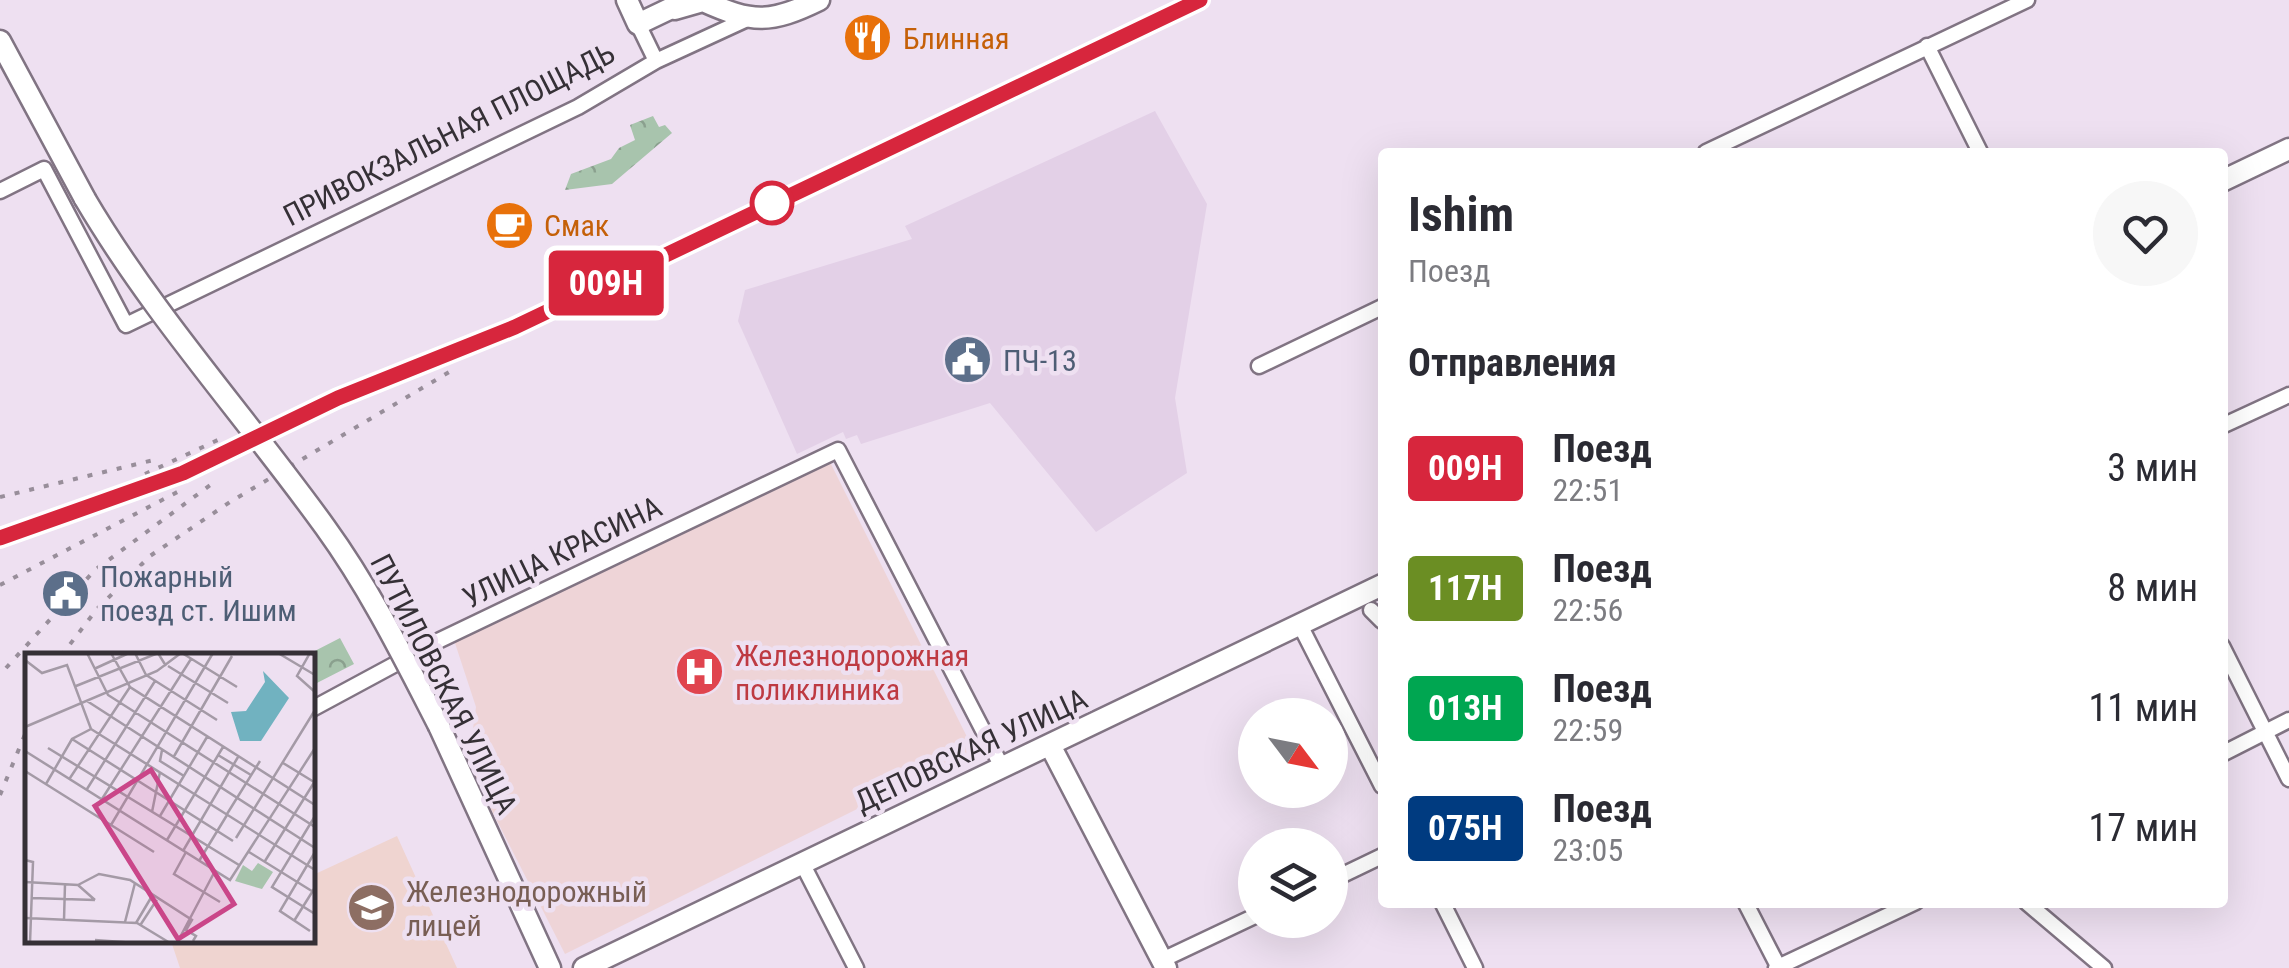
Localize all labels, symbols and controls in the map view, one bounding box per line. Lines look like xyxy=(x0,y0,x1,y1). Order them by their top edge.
restaurant icon: Блинная xyxy=(842,12,894,64)
place label: Блинная xyxy=(903,21,1009,56)
street label: ПРИВОКЗАЛЬНАЯ ПЛОЩАДЬ xyxy=(277,35,621,233)
button: heart xyxy=(2093,181,2198,286)
unlabelled marker xyxy=(751,182,793,224)
text: Ishim xyxy=(1408,186,1514,243)
cafe icon: Смак xyxy=(483,199,535,251)
place label: Смак xyxy=(544,208,609,243)
line badge: 009Н xyxy=(536,250,676,316)
text: Поезд xyxy=(1408,252,1490,290)
text: 009Н xyxy=(569,263,643,304)
public building icon: ПЧ-13 xyxy=(942,334,994,386)
text: Отправления xyxy=(1408,341,1617,385)
place label: ПЧ-13 xyxy=(1003,343,1077,378)
text: Поезд xyxy=(1553,427,1652,471)
text: 3 мин xyxy=(2107,446,2198,490)
text: 009Н xyxy=(1428,448,1503,489)
text: 22:51 xyxy=(1553,471,1623,509)
street label: УЛИЦА КРАСИНА xyxy=(457,489,667,615)
text: Поезд xyxy=(1553,547,1652,591)
street label: ПУТИЛОВСКАЯ УЛИЦА xyxy=(363,548,525,820)
place label: Пожарный поезд ст. Ишим xyxy=(100,559,297,628)
text: 8 мин xyxy=(2107,566,2198,610)
public building icon: Пожарный поезд ст. Ишим xyxy=(39,567,91,619)
text: 117Н xyxy=(1428,568,1503,609)
text: 22:56 xyxy=(1553,591,1623,629)
place label: Железнодорожная поликлиника xyxy=(735,638,969,707)
hospital icon: Железнодорожная поликлиника xyxy=(674,646,726,698)
inset map xyxy=(25,653,315,943)
text: Поезд xyxy=(1553,667,1652,711)
street label: ДЕПОВСКАЯ УЛИЦА xyxy=(849,681,1093,819)
text: 11 мин xyxy=(2089,686,2198,730)
text: 013Н xyxy=(1428,688,1503,729)
north arrow xyxy=(1238,698,1348,808)
map controls xyxy=(1238,698,1348,938)
text: 22:59 xyxy=(1553,711,1623,749)
text: Поезд xyxy=(1553,787,1652,831)
text: 17 мин xyxy=(2089,806,2198,850)
text: 075Н xyxy=(1428,808,1503,849)
button: layers xyxy=(1238,828,1348,938)
text: 23:05 xyxy=(1553,831,1623,869)
place label: Железнодорожный лицей xyxy=(406,874,647,943)
school or university icon: Железнодорожный лицей xyxy=(345,882,397,934)

